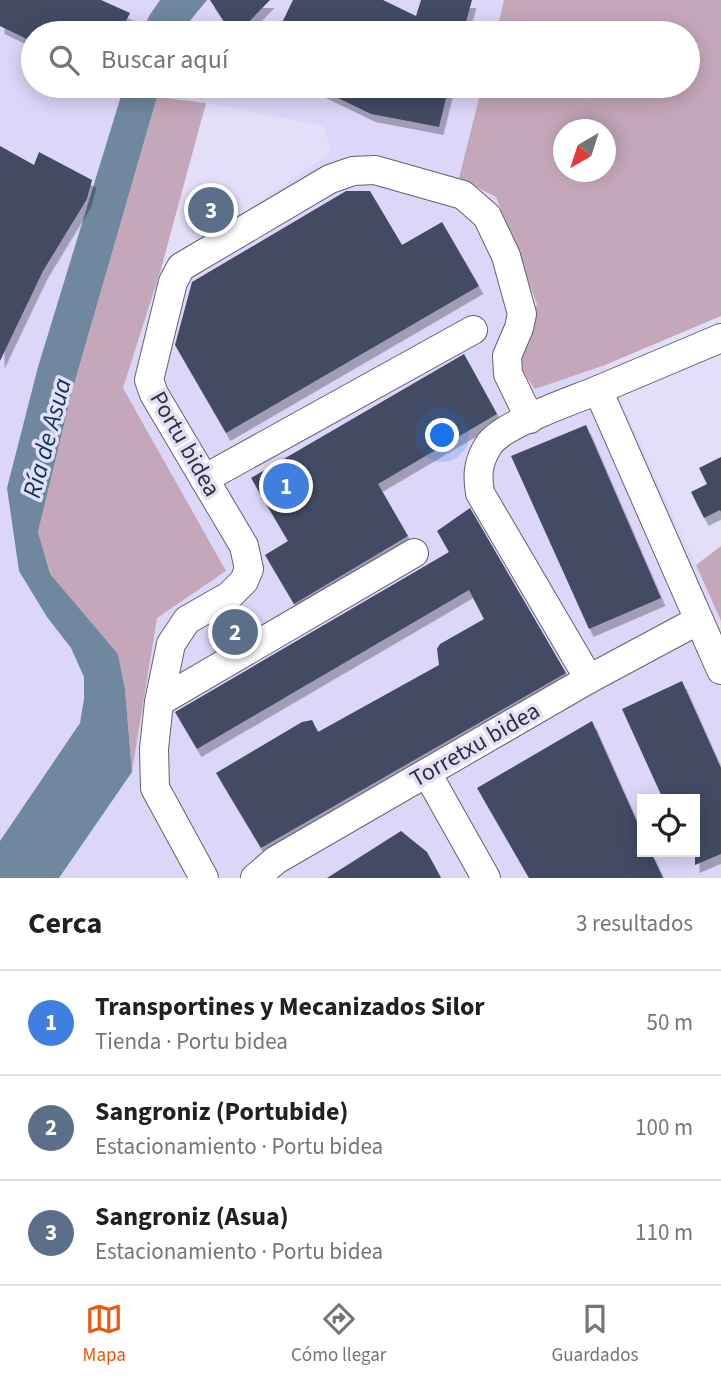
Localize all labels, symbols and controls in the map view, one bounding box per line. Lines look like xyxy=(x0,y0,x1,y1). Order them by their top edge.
search box xyxy=(21,21,700,98)
icon: search xyxy=(45,41,83,79)
text: Buscar aquí xyxy=(101,41,228,78)
north arrow xyxy=(553,119,616,182)
pin: 3 xyxy=(188,184,234,236)
water label: Ría de Asua xyxy=(13,374,81,502)
street label: Portu bidea xyxy=(141,385,229,503)
your location xyxy=(425,418,459,452)
pin: 1 xyxy=(263,460,309,512)
pin: 2 xyxy=(212,606,258,658)
street label: Torretxu bidea xyxy=(404,694,546,796)
map controls xyxy=(637,794,700,857)
button: locate xyxy=(637,794,700,857)
text: Cerca xyxy=(28,902,102,945)
text: 3 resultados xyxy=(576,907,693,940)
text: Transportines y Mecanizados Silor xyxy=(95,988,485,1025)
text: 1 xyxy=(45,1006,57,1039)
text: 50 m xyxy=(646,1006,693,1039)
text: Tienda · Portu bidea xyxy=(95,1025,288,1058)
text: Sangroniz (Portubide) xyxy=(95,1093,348,1130)
text: 2 xyxy=(45,1111,57,1144)
text: 100 m xyxy=(635,1111,693,1144)
text: Estacionamiento · Portu bidea xyxy=(95,1130,383,1163)
text: Sangroniz (Asua) xyxy=(95,1198,289,1235)
text: 3 xyxy=(45,1216,57,1249)
text: 110 m xyxy=(635,1216,693,1249)
text: Estacionamiento · Portu bidea xyxy=(95,1235,383,1268)
tab: Mapa xyxy=(83,1300,126,1369)
tab: Cómo llegar xyxy=(291,1300,386,1369)
tab: Guardados xyxy=(552,1300,638,1369)

